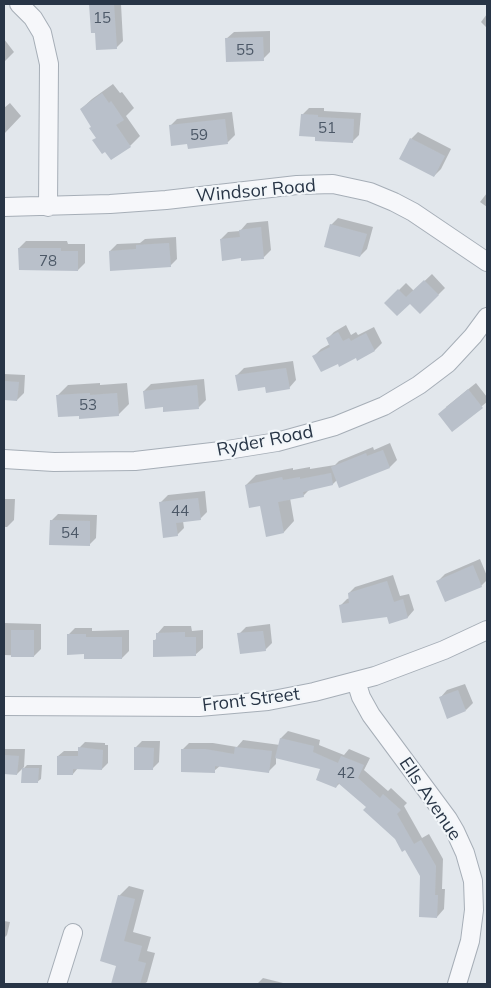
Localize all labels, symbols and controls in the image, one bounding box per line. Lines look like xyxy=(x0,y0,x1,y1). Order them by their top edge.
house number: 15 xyxy=(93,9,111,27)
house number: 55 xyxy=(236,41,254,59)
house number: 51 xyxy=(318,119,336,137)
house number: 59 xyxy=(190,126,208,144)
street label: Windsor Road xyxy=(195,175,317,207)
house number: 78 xyxy=(39,252,57,270)
house number: 53 xyxy=(79,396,97,414)
street label: Ryder Road xyxy=(215,421,315,461)
house number: 44 xyxy=(171,502,189,520)
house number: 54 xyxy=(61,524,79,542)
street label: Front Street xyxy=(201,683,301,717)
street label: Ells Avenue xyxy=(394,753,466,845)
house number: 42 xyxy=(337,764,355,782)

